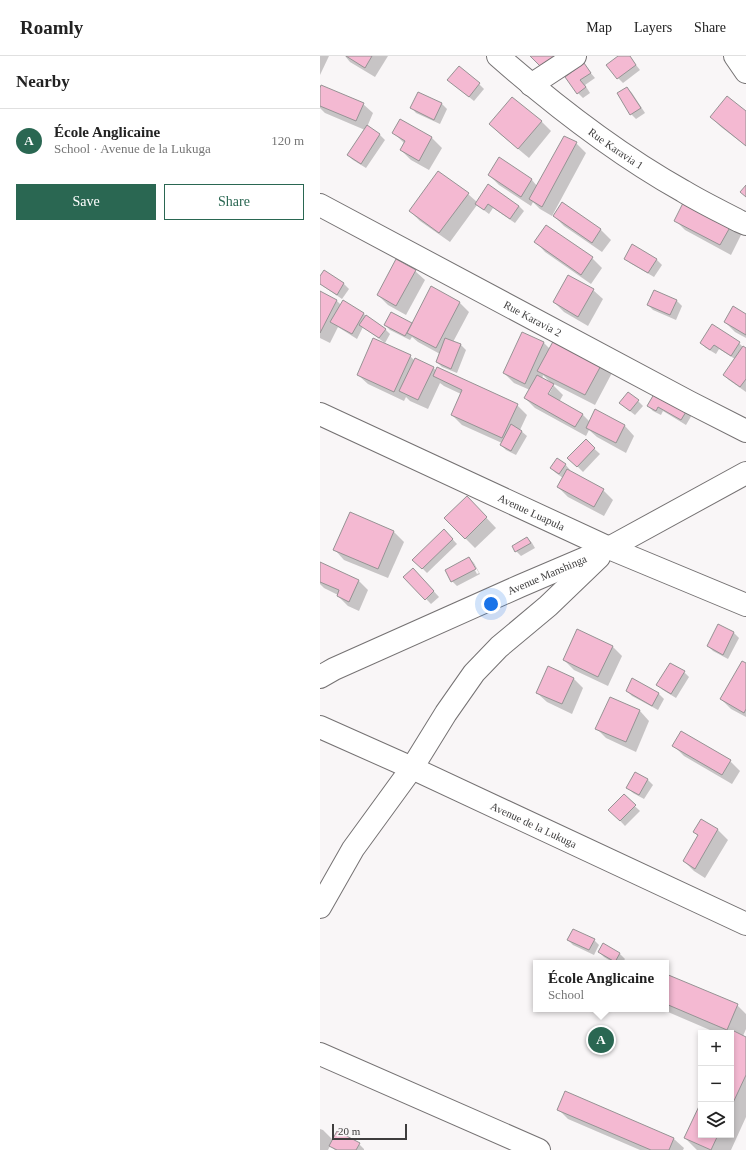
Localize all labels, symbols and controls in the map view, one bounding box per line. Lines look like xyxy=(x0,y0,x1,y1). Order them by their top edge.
text: Roamly xyxy=(20,17,83,38)
text: Map xyxy=(586,20,612,35)
text: Layers xyxy=(634,20,672,35)
text: Share xyxy=(694,20,726,35)
text: Nearby xyxy=(16,72,70,91)
text: École Anglicaine xyxy=(54,124,160,140)
street label: Rue Karavia 1 xyxy=(586,126,645,172)
text: A xyxy=(24,133,34,148)
text: 120 m xyxy=(271,133,304,148)
text: School · Avenue de la Lukuga xyxy=(54,141,211,156)
button: Save xyxy=(16,184,156,220)
button: Share xyxy=(164,184,304,220)
street label: Rue Karavia 2 xyxy=(502,298,563,339)
street label: Avenue Luapula xyxy=(496,491,567,533)
street label: Avenue Manshinga xyxy=(505,552,588,597)
your location xyxy=(481,594,501,614)
street label: Avenue de la Lukuga xyxy=(489,800,579,850)
popup xyxy=(533,960,669,1012)
text: École Anglicaine xyxy=(548,970,654,986)
text: School xyxy=(548,987,584,1002)
pin: A xyxy=(588,1025,614,1055)
map controls xyxy=(698,1030,734,1138)
button: + xyxy=(698,1030,734,1066)
button: − xyxy=(698,1066,734,1102)
button: layers xyxy=(698,1102,734,1138)
scale bar xyxy=(332,1122,407,1141)
text: 20 m xyxy=(338,1125,360,1137)

